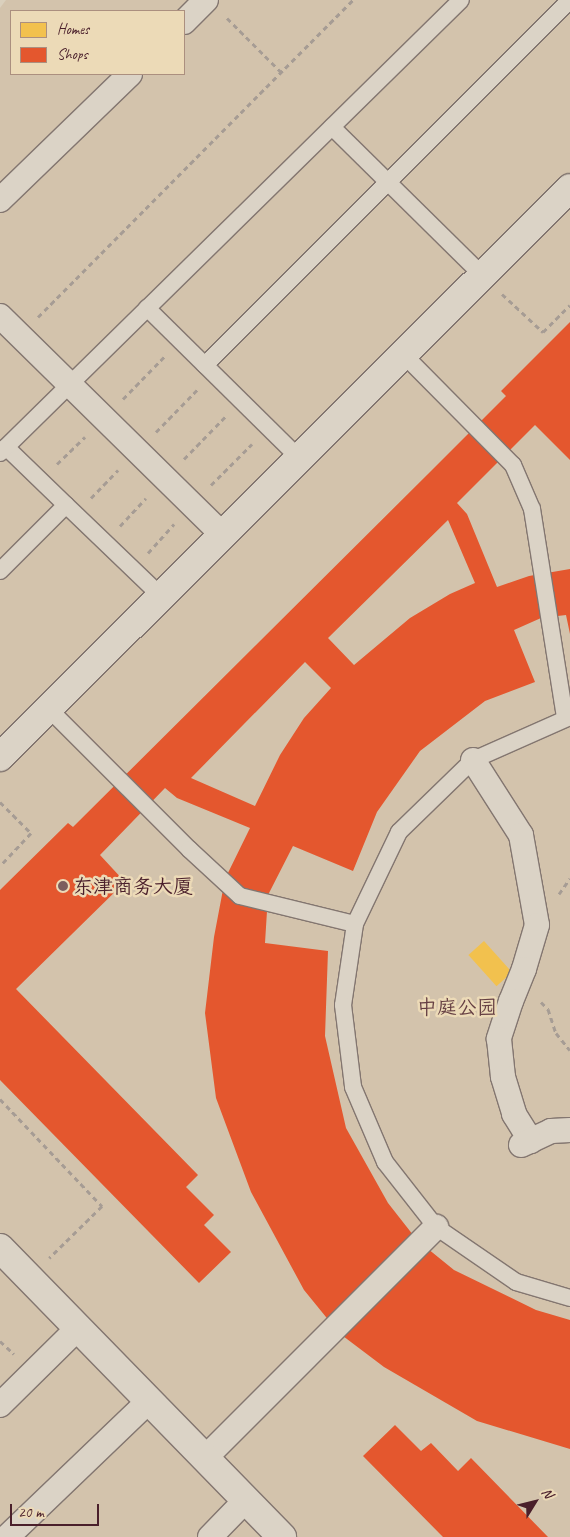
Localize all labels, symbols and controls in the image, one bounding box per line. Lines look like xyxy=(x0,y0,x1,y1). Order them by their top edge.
legend xyxy=(10,10,185,75)
text: Homes xyxy=(57,20,89,39)
text: Shops xyxy=(57,45,88,64)
place label: 东津商务大厦 xyxy=(73,874,193,898)
marker: 东津商务大厦 xyxy=(57,880,69,892)
park label: 中庭公园 xyxy=(417,995,497,1019)
north arrow xyxy=(510,1477,560,1527)
text: N xyxy=(538,1484,557,1501)
scale bar xyxy=(12,1494,101,1526)
text: 20 m xyxy=(18,1503,44,1522)

